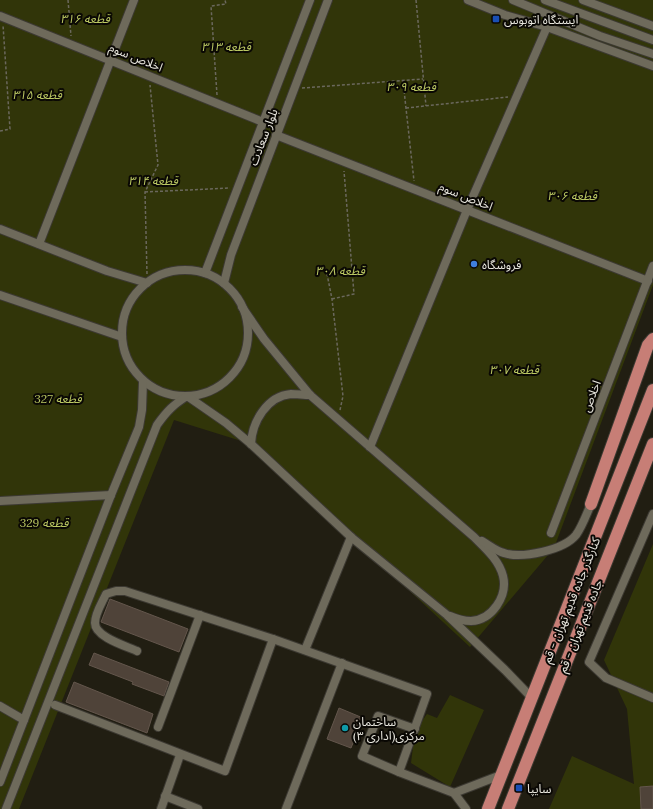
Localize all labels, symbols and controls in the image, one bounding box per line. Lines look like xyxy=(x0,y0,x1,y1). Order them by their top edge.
park label: قطعه ۳۱۶ xyxy=(60,11,111,26)
place label: ایستگاه اتوبوس xyxy=(504,12,578,27)
marker: ایستگاه اتوبوس xyxy=(491,14,501,24)
street label: اخلاص سوم xyxy=(106,39,165,77)
park label: قطعه ۳۱۳ xyxy=(201,39,252,54)
park label: قطعه ۳۰۹ xyxy=(386,79,437,94)
park label: قطعه ۳۱۵ xyxy=(12,87,63,102)
street label: بلوار سعادت xyxy=(245,106,281,168)
park label: قطعه ۳۱۴ xyxy=(128,173,179,188)
street label: اخلاص سوم xyxy=(436,178,495,216)
park label: قطعه ۳۰۶ xyxy=(547,188,598,203)
place label: فروشگاه xyxy=(482,257,521,272)
marker: فروشگاه xyxy=(469,259,479,269)
park label: قطعه ۳۰۸ xyxy=(315,263,366,278)
park label: قطعه ۳۰۷ xyxy=(489,362,540,377)
street label: اخلاص xyxy=(578,378,604,414)
park label: قطعه 327 xyxy=(34,391,83,406)
park label: قطعه 329 xyxy=(20,515,70,530)
street label: کنارگذر جاده قدیم تهران - قم xyxy=(539,535,603,665)
street label: جاده قدیم تهران - قم xyxy=(555,577,605,675)
place label: ساختمان مرکزی(اداری ۳) xyxy=(353,714,425,744)
marker: ساختمان مرکزی(اداری ۳) xyxy=(340,723,350,733)
place label: سایپا xyxy=(527,781,551,797)
marker: سایپا xyxy=(514,783,524,793)

